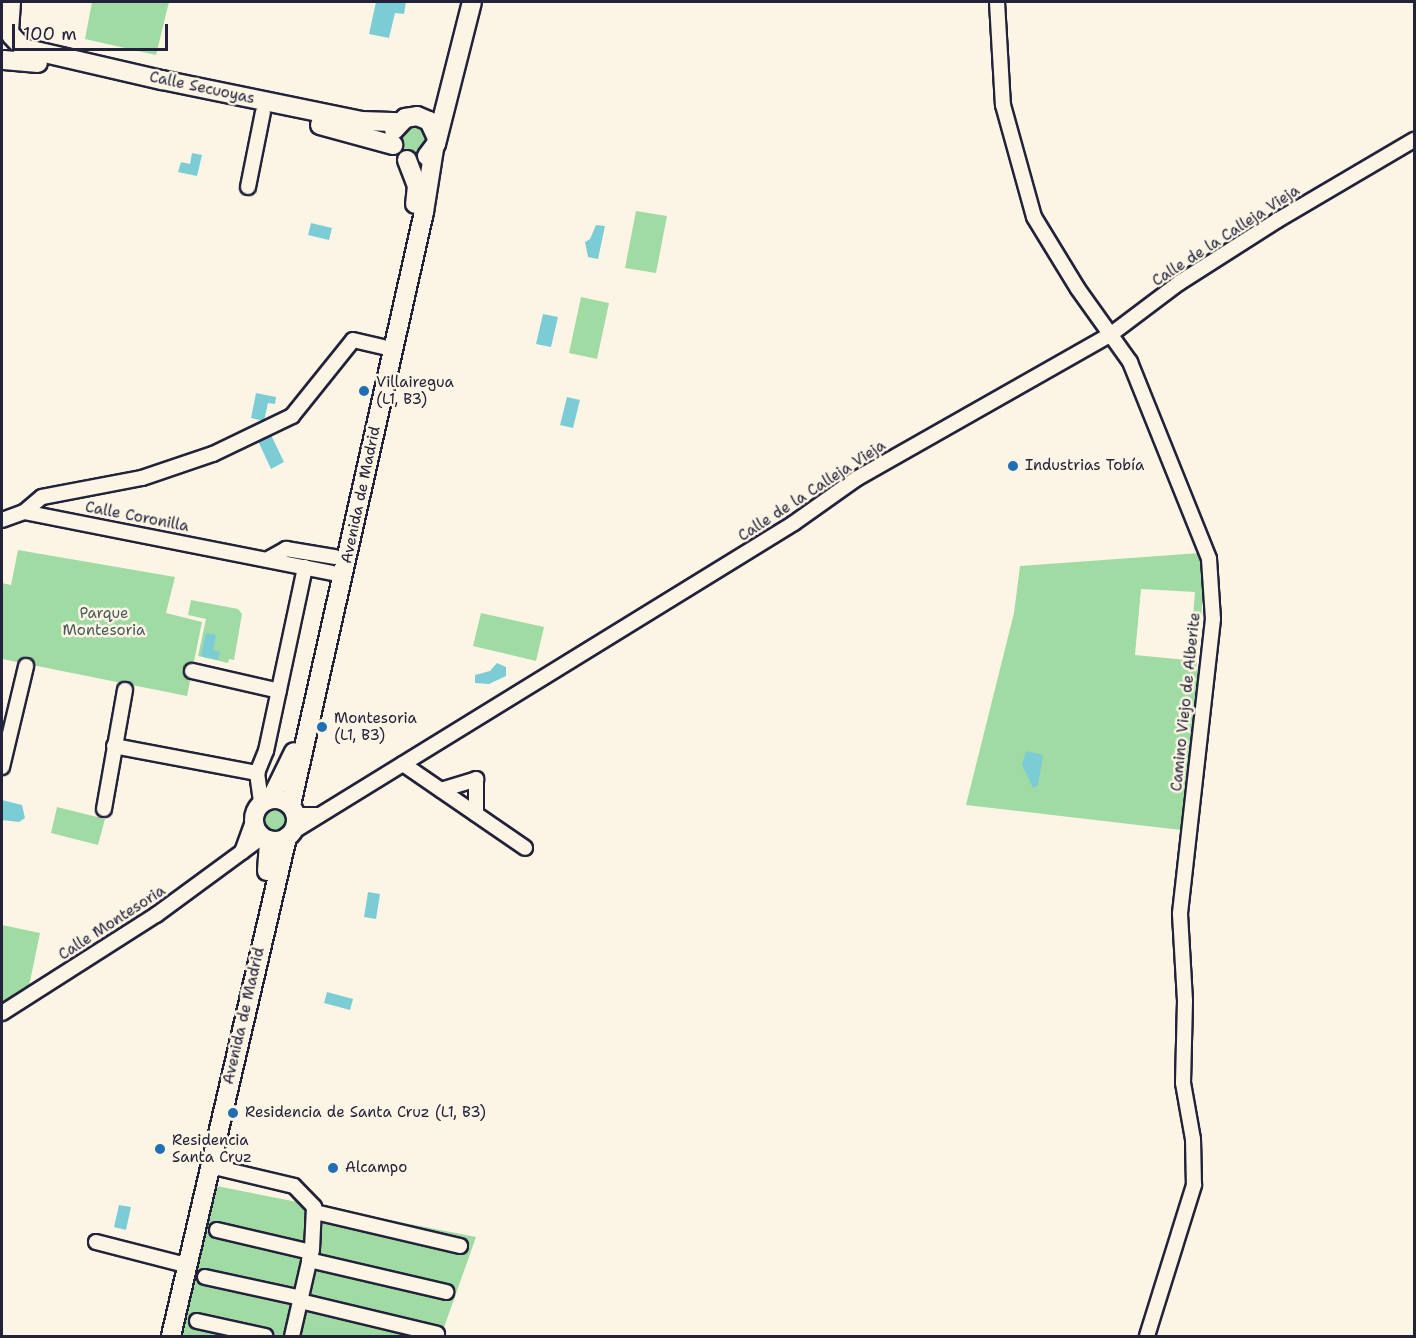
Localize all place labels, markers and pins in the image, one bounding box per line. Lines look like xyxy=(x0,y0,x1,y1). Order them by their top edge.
place label: Villairegua (L1, B3) xyxy=(376,373,454,408)
marker: Villairegua (L1, B3) xyxy=(357,384,371,398)
place label: Industrias Tobía xyxy=(1025,457,1144,475)
marker: Industrias Tobía xyxy=(1006,459,1020,473)
place label: Montesoria (L1, B3) xyxy=(334,709,417,744)
marker: Montesoria (L1, B3) xyxy=(315,720,329,734)
place label: Residencia de Santa Cruz (L1, B3) xyxy=(245,1104,486,1122)
marker: Residencia de Santa Cruz (L1, B3) xyxy=(226,1106,240,1120)
place label: Residencia Santa Cruz xyxy=(172,1131,252,1166)
marker: Residencia Santa Cruz xyxy=(153,1142,167,1156)
place label: Alcampo xyxy=(345,1159,407,1177)
marker: Alcampo xyxy=(326,1161,340,1175)

